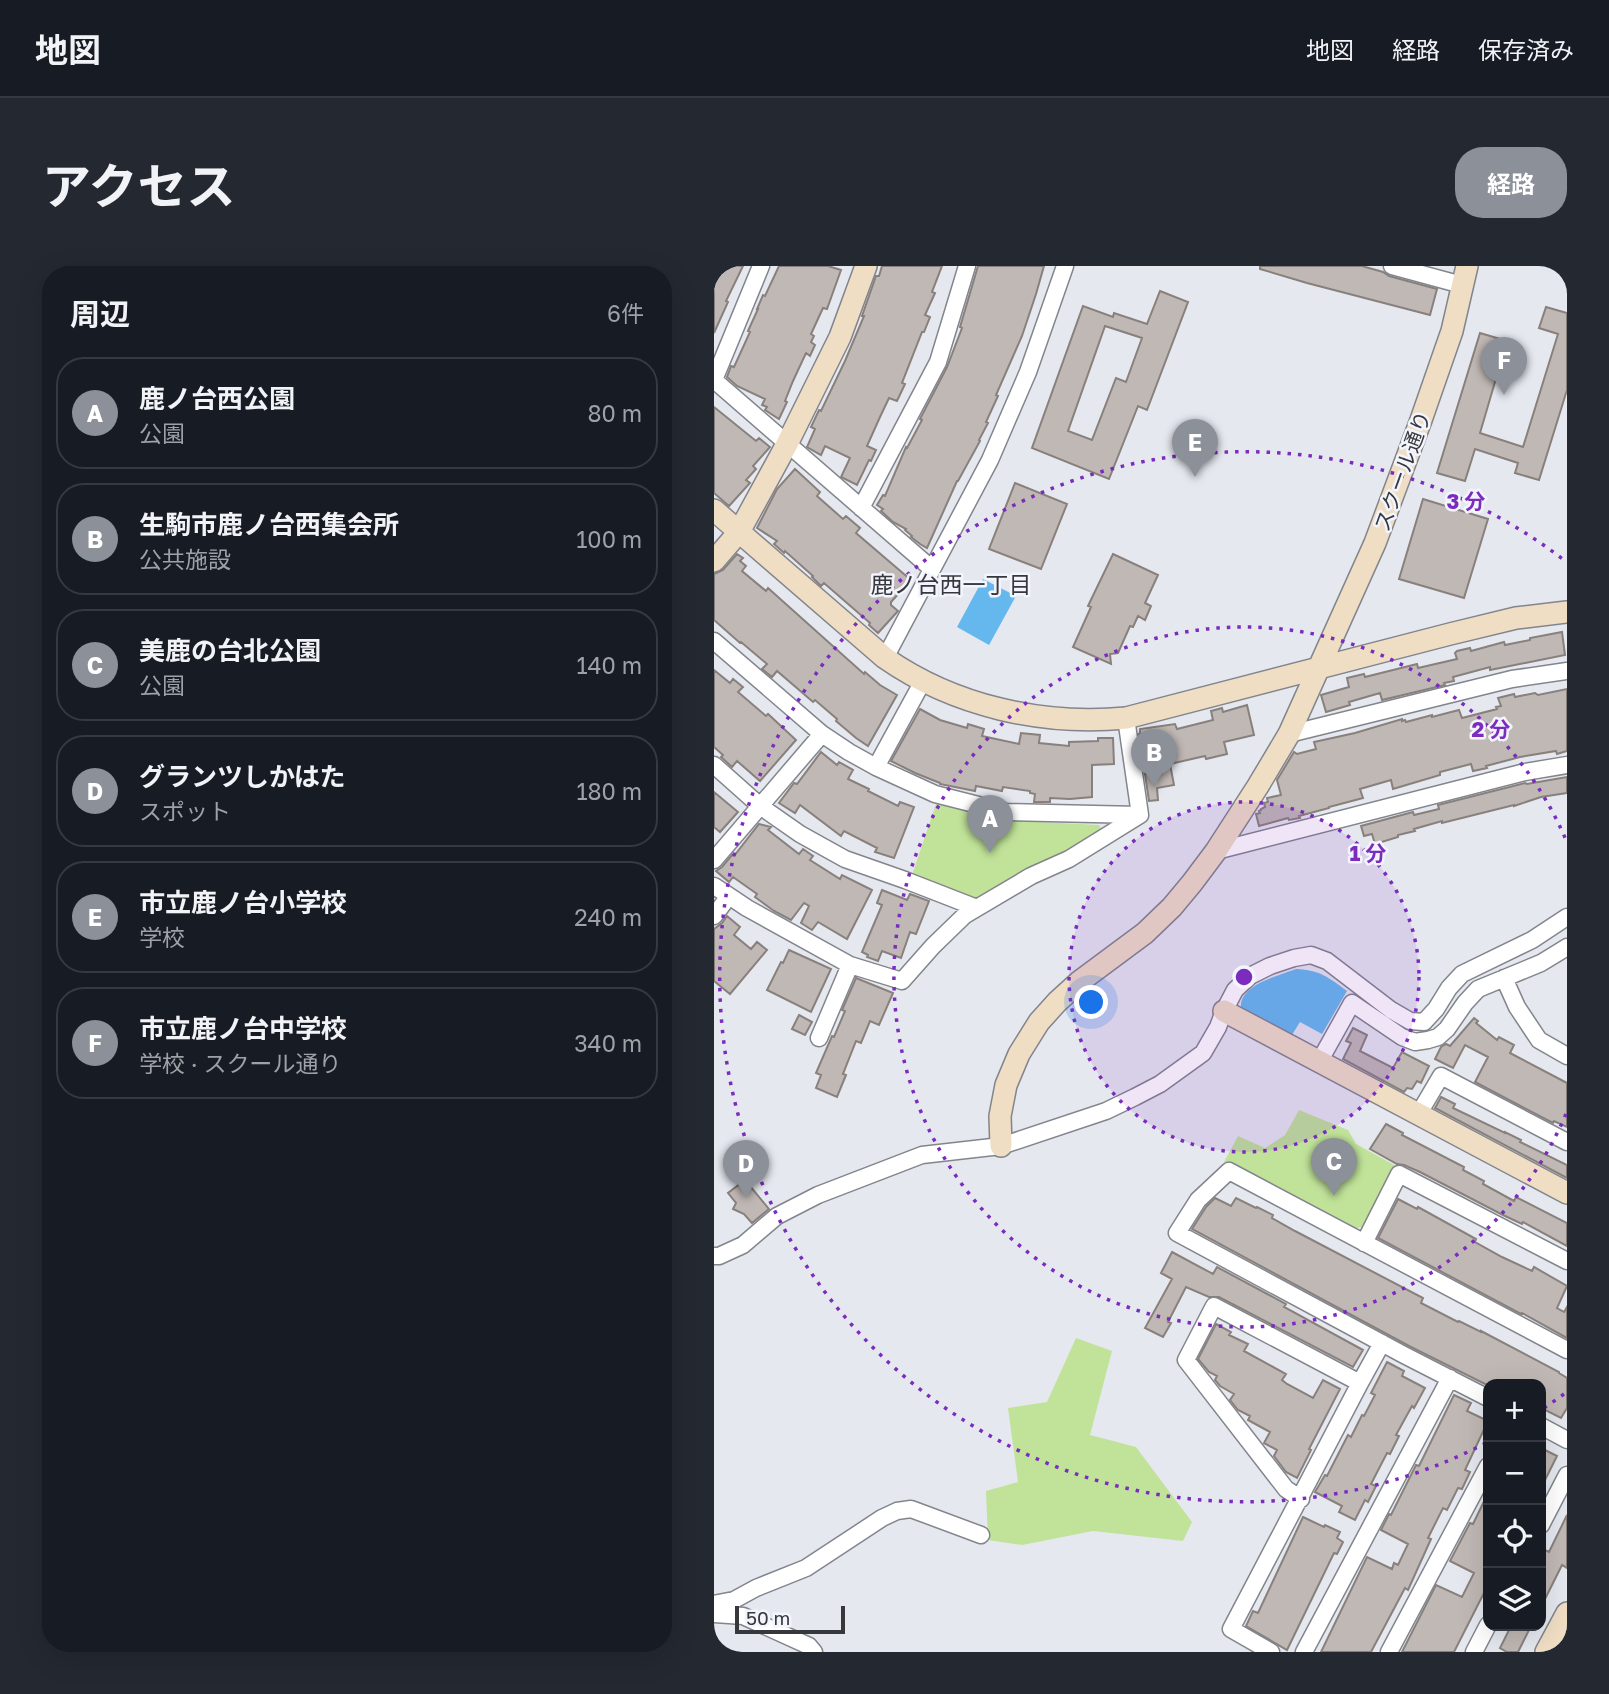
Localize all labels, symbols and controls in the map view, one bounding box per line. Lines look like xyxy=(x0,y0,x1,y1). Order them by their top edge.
text: 地図 xyxy=(35,30,101,69)
text: 地図 xyxy=(1306,35,1354,64)
text: 経路 xyxy=(1392,35,1440,64)
text: 保存済み xyxy=(1478,35,1574,64)
button: 経路 xyxy=(1455,147,1567,218)
text: アクセス xyxy=(42,156,236,215)
text: 周辺 xyxy=(70,296,130,332)
text: 6件 xyxy=(607,299,644,327)
pin: F xyxy=(1481,337,1527,395)
text: 鹿ノ台西公園 xyxy=(139,383,295,414)
text: A xyxy=(87,399,103,427)
text: 80 m xyxy=(588,399,642,427)
street label: スクール通り xyxy=(1368,407,1436,535)
text: 公園 xyxy=(139,419,185,447)
pin: E xyxy=(1172,419,1218,477)
text: 3 分 xyxy=(1446,488,1486,514)
text: 生駒市鹿ノ台西集会所 xyxy=(139,509,399,540)
text: B xyxy=(87,525,103,553)
text: 100 m xyxy=(576,525,642,553)
text: 公共施設 xyxy=(139,545,231,573)
district label: 鹿ノ台西一丁目 xyxy=(871,570,1032,598)
text: 美鹿の台北公園 xyxy=(139,635,321,666)
text: C xyxy=(87,651,103,679)
text: 140 m xyxy=(576,651,642,679)
text: 公園 xyxy=(139,671,185,699)
text: 2 分 xyxy=(1471,716,1511,742)
pin: B xyxy=(1131,729,1177,787)
text: グランツしかはた xyxy=(139,761,345,792)
text: D xyxy=(87,777,103,805)
text: 180 m xyxy=(576,777,642,805)
pin: A xyxy=(967,795,1013,853)
text: スポット xyxy=(139,797,231,825)
text: 1 分 xyxy=(1349,840,1387,866)
text: 市立鹿ノ台小学校 xyxy=(139,887,347,918)
text: E xyxy=(88,903,102,931)
text: 240 m xyxy=(574,903,642,931)
text: 学校 xyxy=(139,923,185,951)
centre of rings xyxy=(1232,965,1256,989)
your location xyxy=(1074,985,1108,1019)
text: 市立鹿ノ台中学校 xyxy=(139,1013,347,1044)
text: F xyxy=(88,1029,102,1057)
text: 340 m xyxy=(574,1029,642,1057)
text: 学校 · スクール通り xyxy=(139,1049,341,1077)
pin: C xyxy=(1311,1138,1357,1196)
pin: D xyxy=(723,1140,769,1198)
map controls xyxy=(1483,1379,1546,1631)
button: + xyxy=(1483,1379,1546,1442)
button: − xyxy=(1483,1442,1546,1505)
button: locate xyxy=(1483,1505,1546,1568)
button: layers xyxy=(1483,1568,1546,1631)
scale bar xyxy=(735,1603,845,1635)
text: 50 m xyxy=(746,1606,790,1629)

